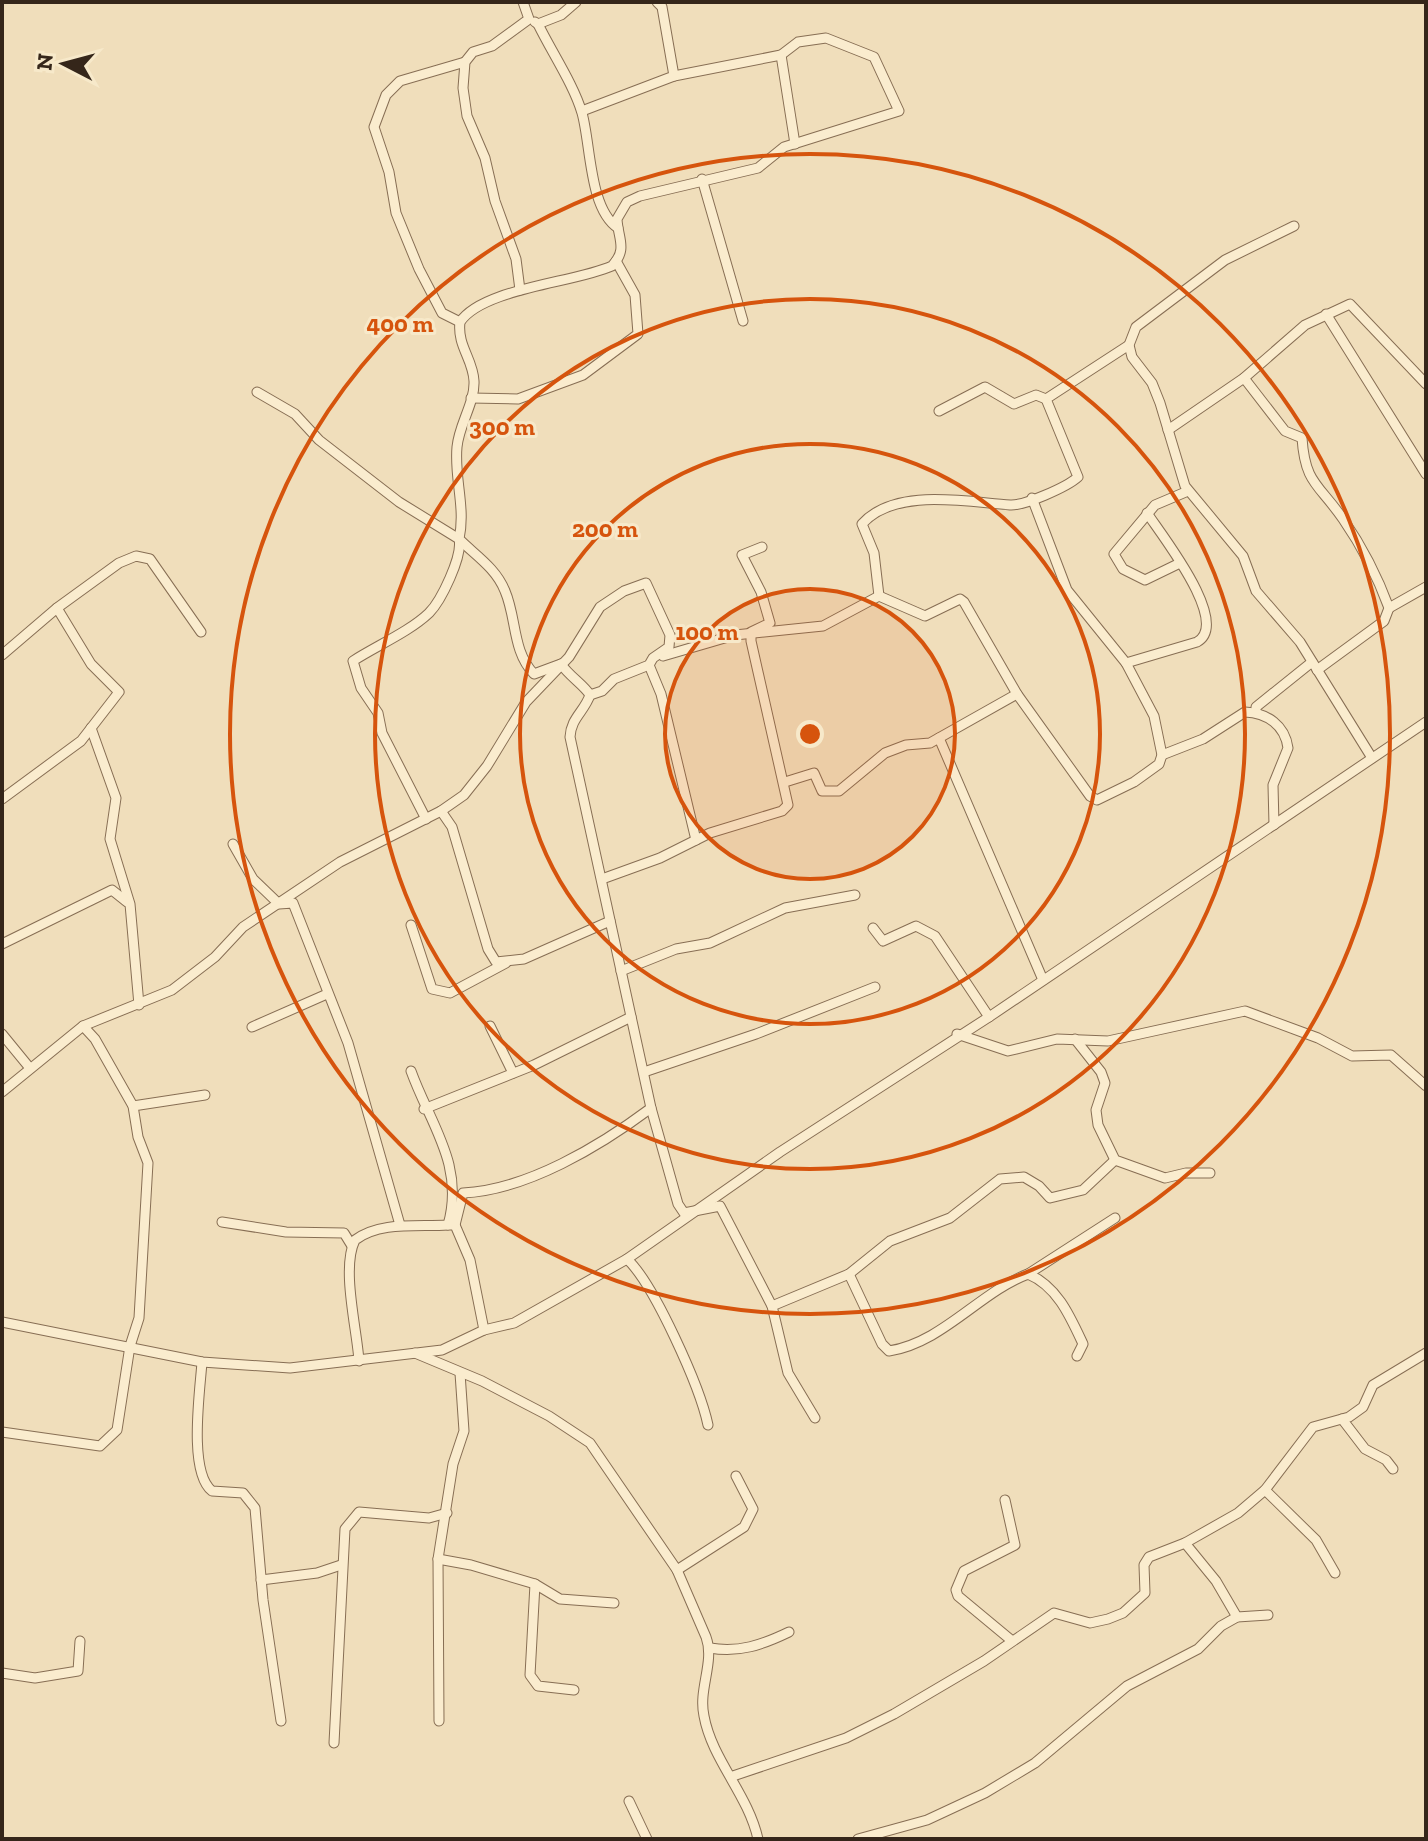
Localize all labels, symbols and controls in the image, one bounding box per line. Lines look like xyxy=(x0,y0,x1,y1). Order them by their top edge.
north arrow xyxy=(24,24,104,104)
text: N xyxy=(30,52,59,72)
text: 400 m xyxy=(367,309,433,338)
text: 300 m xyxy=(469,412,535,441)
text: 200 m xyxy=(572,514,638,543)
text: 100 m xyxy=(676,617,738,646)
centre of rings xyxy=(796,720,824,748)

